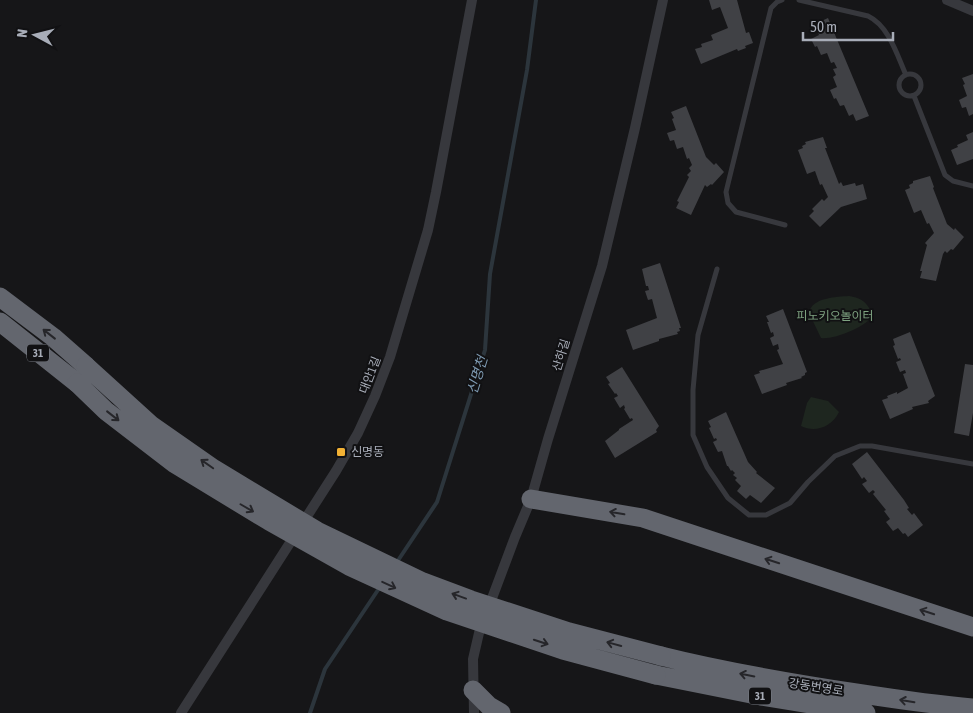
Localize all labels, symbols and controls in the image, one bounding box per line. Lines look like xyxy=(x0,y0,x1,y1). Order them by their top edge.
north arrow xyxy=(10,10,60,60)
scale bar xyxy=(803,10,893,42)
text: 50 m xyxy=(810,18,837,35)
text: N xyxy=(14,28,31,38)
park label: 피노키오놀이터 xyxy=(796,309,874,323)
one-way arrow xyxy=(43,329,56,340)
street label: 산하길 xyxy=(549,337,573,373)
road number: 31 xyxy=(27,344,49,362)
water label: 신명천 xyxy=(464,353,491,396)
street label: 대안1길 xyxy=(357,354,383,396)
one-way arrow xyxy=(106,411,119,422)
place label: 신명동 xyxy=(351,445,384,459)
marker: 신명동 xyxy=(335,446,347,458)
one-way arrow xyxy=(200,459,214,469)
one-way arrow xyxy=(239,503,253,513)
one-way arrow xyxy=(610,508,626,518)
one-way arrow xyxy=(765,555,781,565)
one-way arrow xyxy=(382,580,397,590)
one-way arrow xyxy=(451,591,467,600)
one-way arrow xyxy=(919,607,935,616)
one-way arrow xyxy=(533,638,549,648)
one-way arrow xyxy=(606,638,622,648)
one-way arrow xyxy=(739,670,755,679)
street label: 강동번영로 xyxy=(788,676,844,698)
road number: 31 xyxy=(749,688,771,704)
one-way arrow xyxy=(900,696,916,706)

